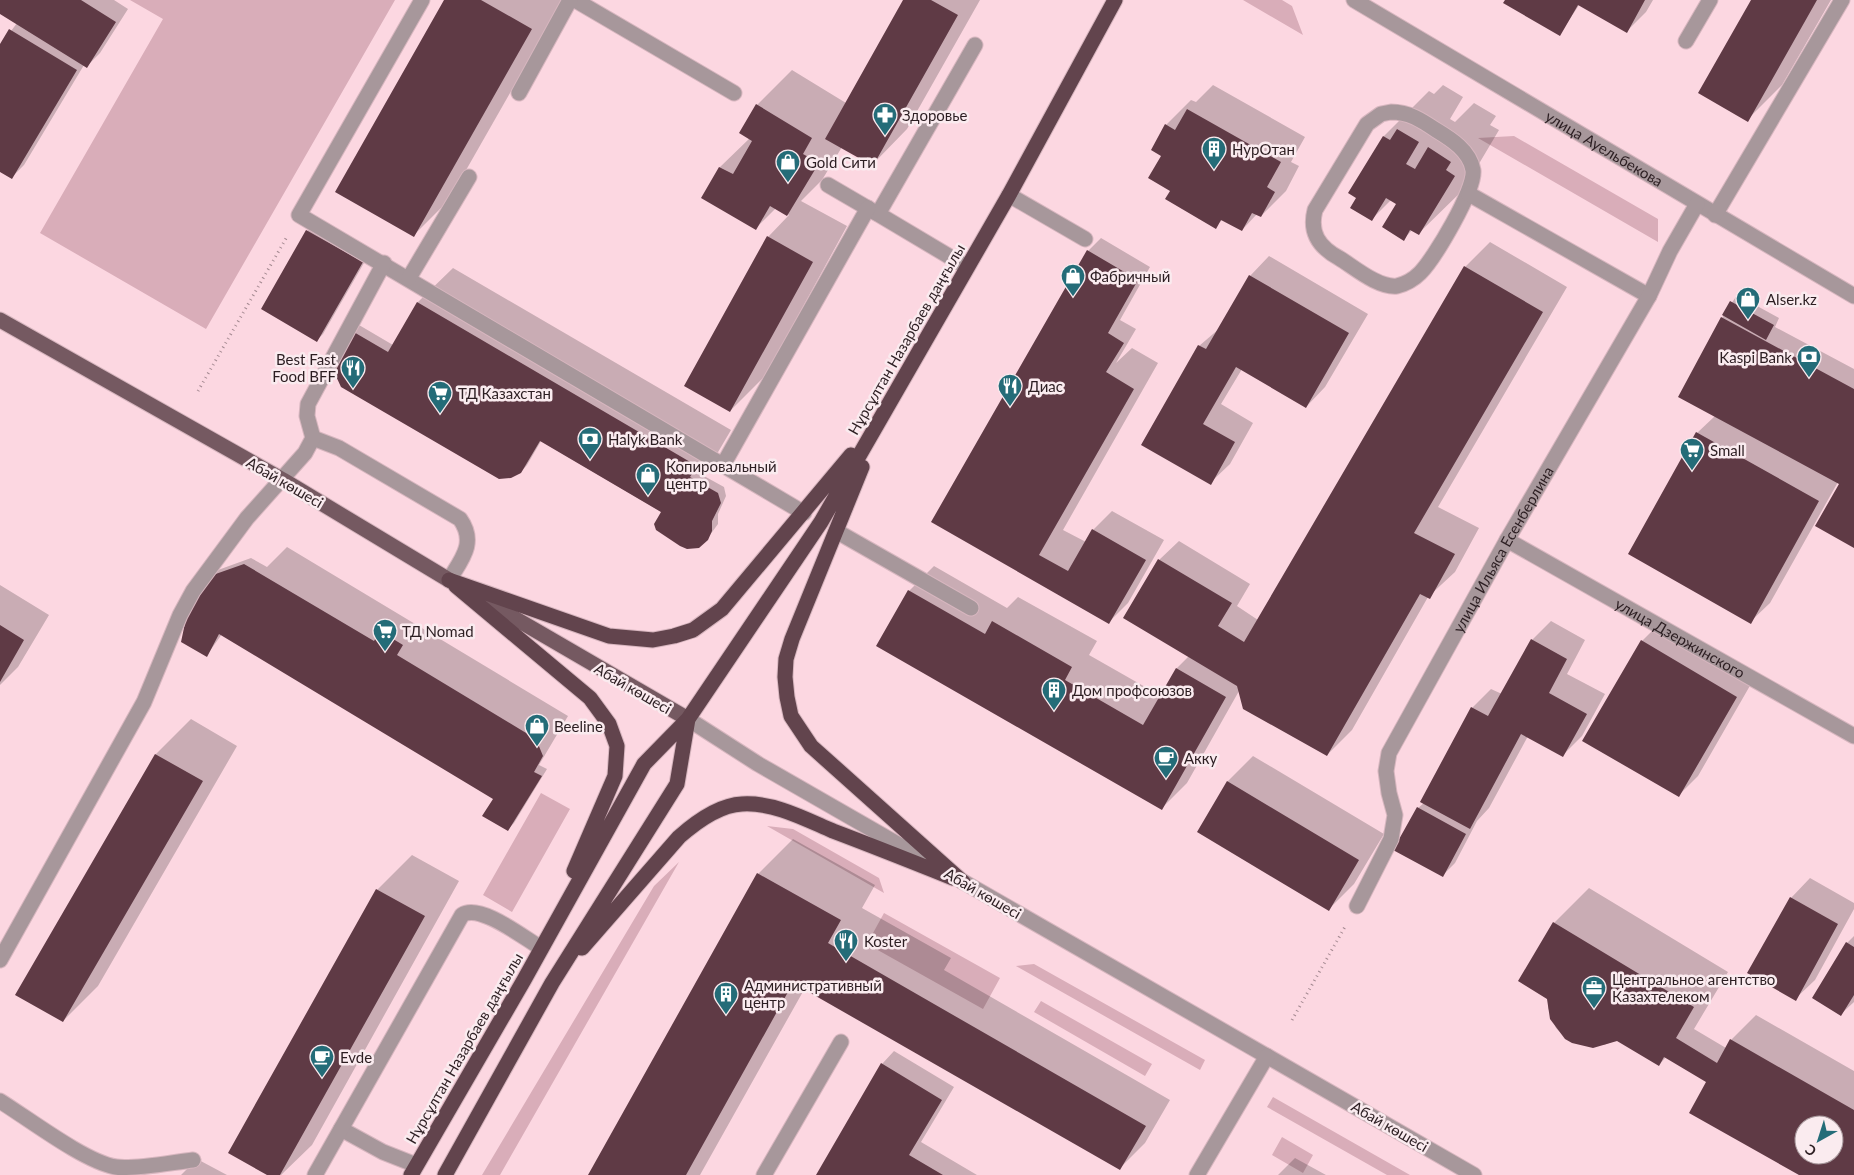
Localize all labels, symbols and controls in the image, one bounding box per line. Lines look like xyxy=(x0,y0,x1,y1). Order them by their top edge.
pharmacy icon: Здоровье xyxy=(872,102,898,136)
place label: Здоровье xyxy=(902,106,967,124)
street label: улица Ауельбекова xyxy=(1542,107,1666,190)
building icon: НурОтан xyxy=(1201,136,1227,170)
place label: НурОтан xyxy=(1232,140,1295,158)
shop icon: Gold Сити xyxy=(775,149,801,183)
place label: Gold Сити xyxy=(806,153,876,171)
street label: Нұрсұлтан Назарбаев даңғылы xyxy=(844,240,968,438)
shop icon: Фабричный xyxy=(1060,263,1086,297)
place label: Фабричный xyxy=(1090,267,1170,285)
shop icon: Alser.kz xyxy=(1735,286,1761,320)
place label: Alser.kz xyxy=(1766,290,1817,308)
bank icon: Kaspi Bank xyxy=(1796,344,1822,378)
place label: Kaspi Bank xyxy=(1719,348,1792,366)
place label: Best Fast Food BFF xyxy=(272,350,337,385)
restaurant icon: Best Fast Food BFF xyxy=(340,355,366,389)
restaurant icon: Диас xyxy=(997,373,1023,407)
place label: Диас xyxy=(1028,377,1063,395)
supermarket icon: ТД Казахстан xyxy=(427,380,453,414)
place label: ТД Казахстан xyxy=(458,384,551,402)
bank icon: Halyk Bank xyxy=(577,426,603,460)
place label: Halyk Bank xyxy=(608,430,683,448)
supermarket icon: Small xyxy=(1679,437,1705,471)
place label: Small xyxy=(1710,441,1745,459)
street label: Абай көшесі xyxy=(243,453,327,511)
place label: Копировальный центр xyxy=(666,457,777,492)
shop icon: Копировальный центр xyxy=(635,462,661,496)
street label: улица Ильяса Есенберлина xyxy=(1449,463,1557,636)
street label: улица Дзержинского xyxy=(1612,594,1748,682)
supermarket icon: ТД Nomad xyxy=(372,618,398,652)
place label: ТД Nomad xyxy=(402,622,474,640)
street label: Абай көшесі xyxy=(591,659,675,717)
building icon: Дом профсоюзов xyxy=(1041,677,1067,711)
place label: Дом профсоюзов xyxy=(1072,681,1192,699)
shop icon: Beeline xyxy=(524,713,550,747)
place label: Beeline xyxy=(554,717,603,735)
cafe icon: Акку xyxy=(1153,745,1179,779)
place label: Акку xyxy=(1184,749,1218,767)
street label: Абай көшесі xyxy=(941,864,1025,922)
restaurant icon: Koster xyxy=(833,928,859,962)
place label: Koster xyxy=(864,932,908,950)
street label: Нұрсұлтан Назарбаев даңғылы xyxy=(402,949,526,1147)
place label: Центральное агентство Казахтелеком xyxy=(1612,970,1775,1005)
office icon: Центральное агентство Казахтелеком xyxy=(1581,975,1607,1009)
place label: Административный центр xyxy=(744,976,882,1011)
building icon: Административный центр xyxy=(713,981,739,1015)
cafe icon: Evde xyxy=(309,1044,335,1078)
place label: Evde xyxy=(340,1048,372,1066)
street label: Абай көшесі xyxy=(1348,1097,1432,1155)
north arrow xyxy=(1794,1115,1844,1165)
text: С xyxy=(1801,1141,1819,1160)

